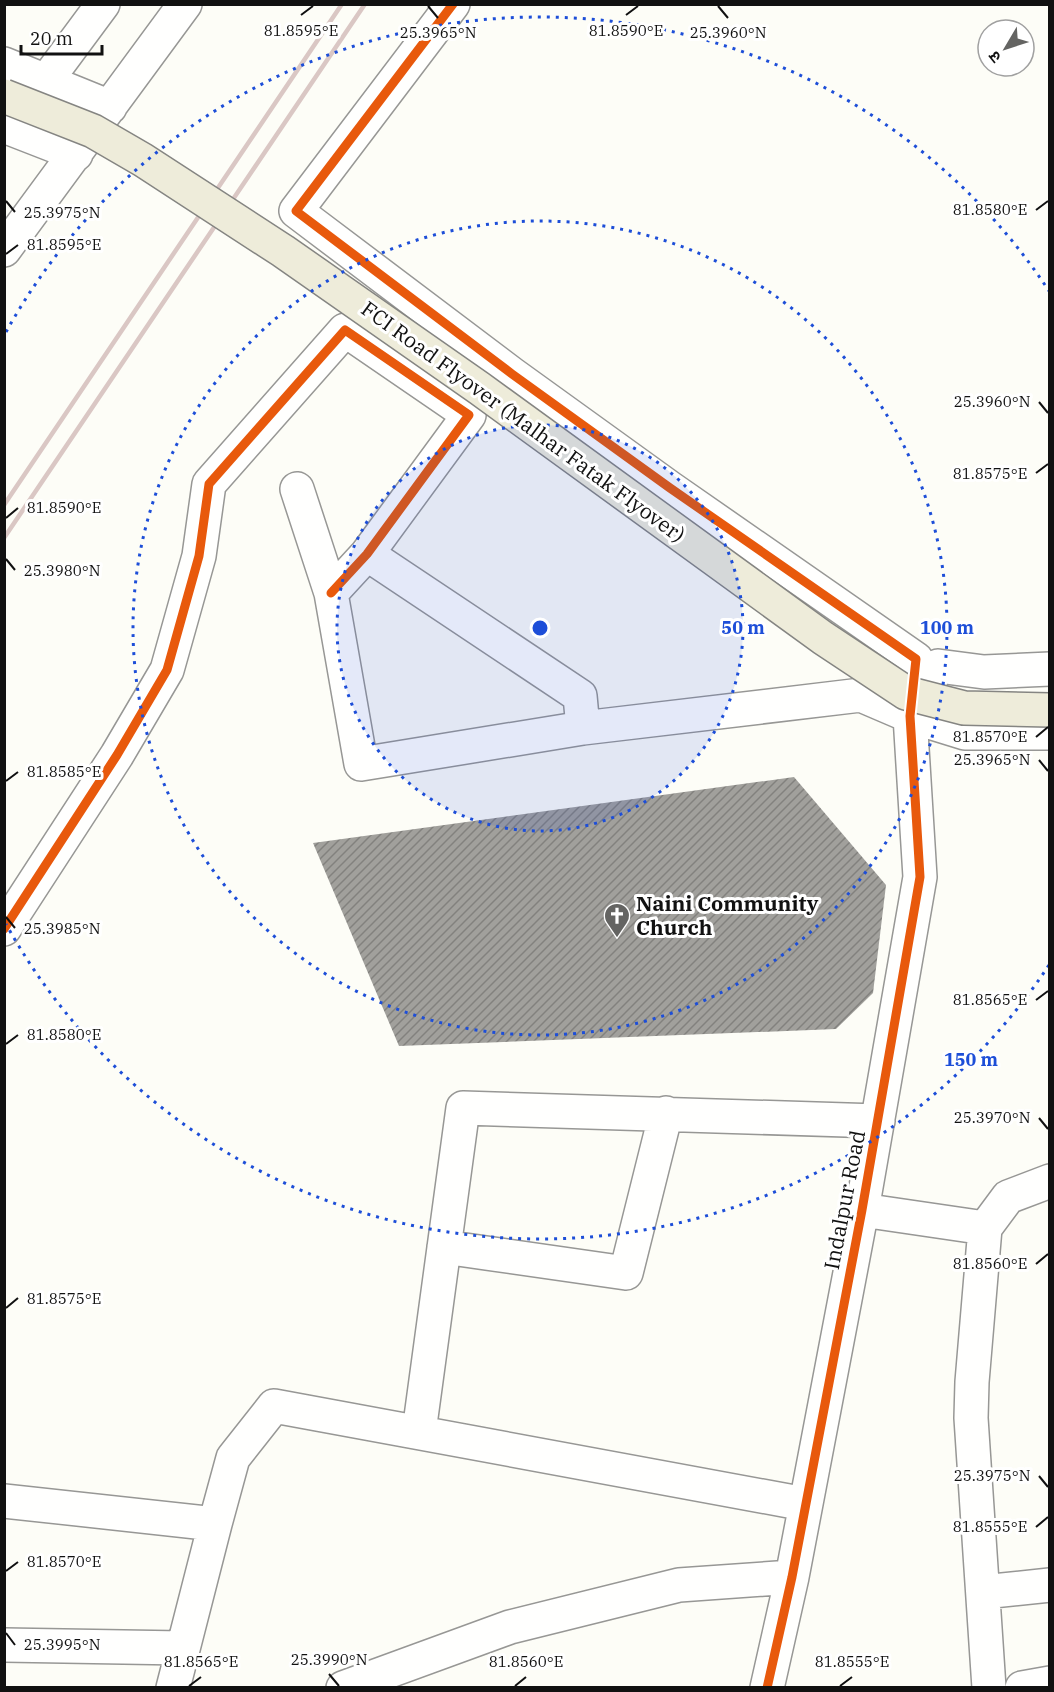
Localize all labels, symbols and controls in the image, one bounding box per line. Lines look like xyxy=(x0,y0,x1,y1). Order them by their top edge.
scale bar xyxy=(21,18,102,56)
north arrow xyxy=(976,18,1036,78)
text: 81.8595°E xyxy=(264,21,338,40)
text: 81.8590°E xyxy=(589,21,663,40)
text: 25.3965°N xyxy=(400,23,476,42)
text: 25.3960°N xyxy=(690,23,766,42)
text: 20 m xyxy=(30,27,73,50)
text: उ xyxy=(983,47,1005,67)
text: 81.8580°E xyxy=(953,200,1027,219)
text: 25.3975°N xyxy=(24,203,100,222)
text: 81.8595°E xyxy=(27,235,101,254)
street label: FCI Road Flyover (Malhar Fatak Flyover) xyxy=(356,294,691,548)
text: 25.3960°N xyxy=(954,392,1030,411)
text: 81.8575°E xyxy=(953,464,1027,483)
text: 81.8590°E xyxy=(27,498,101,517)
text: 25.3980°N xyxy=(24,561,100,580)
text: 50 m xyxy=(721,616,765,639)
text: 100 m xyxy=(920,616,975,639)
centre of rings xyxy=(530,618,550,638)
text: 81.8570°E xyxy=(953,727,1027,746)
text: 25.3965°N xyxy=(954,750,1030,769)
text: 81.8585°E xyxy=(27,762,101,781)
place label: Naini Community Church xyxy=(636,889,818,941)
church icon: Naini Community Church xyxy=(602,901,632,939)
text: 25.3985°N xyxy=(24,919,100,938)
text: 81.8565°E xyxy=(953,990,1027,1009)
text: 81.8580°E xyxy=(27,1025,101,1044)
text: 150 m xyxy=(944,1048,999,1071)
text: 25.3970°N xyxy=(954,1108,1030,1127)
street label: Indalpur Road xyxy=(817,1128,871,1272)
text: 81.8560°E xyxy=(953,1254,1027,1273)
text: 81.8575°E xyxy=(27,1289,101,1308)
text: 25.3975°N xyxy=(954,1466,1030,1485)
text: 81.8555°E xyxy=(953,1517,1027,1536)
text: 81.8570°E xyxy=(27,1552,101,1571)
text: 25.3995°N xyxy=(24,1635,100,1654)
text: 25.3990°N xyxy=(291,1650,367,1669)
text: 81.8565°E xyxy=(164,1652,238,1671)
text: 81.8560°E xyxy=(489,1652,563,1671)
text: 81.8555°E xyxy=(815,1652,889,1671)

